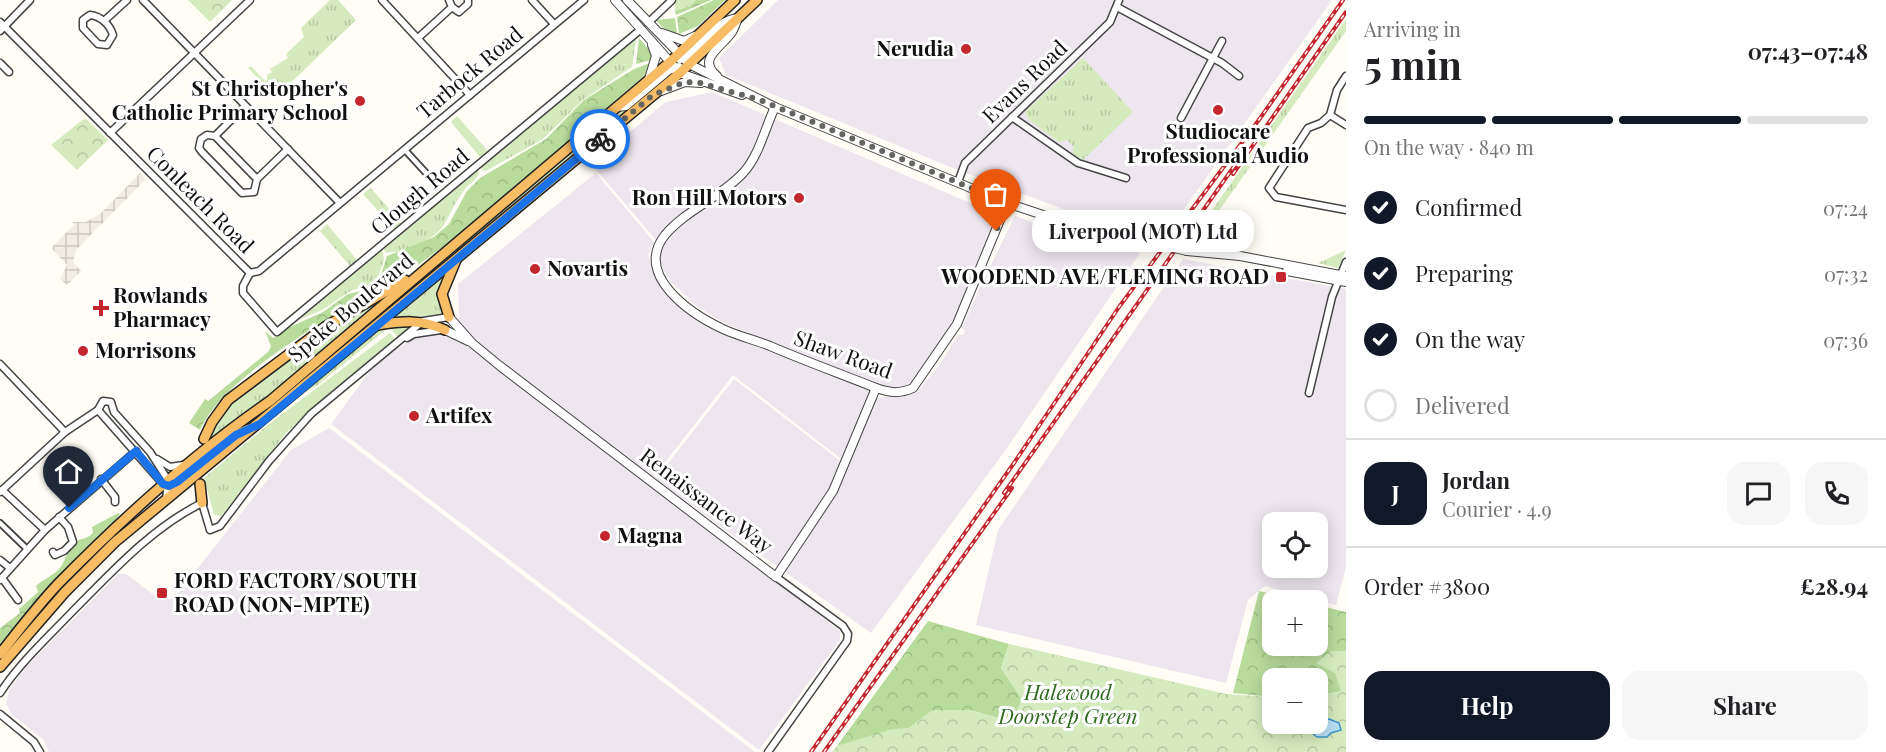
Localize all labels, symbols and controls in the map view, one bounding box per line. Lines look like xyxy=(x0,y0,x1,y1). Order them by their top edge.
text: Arriving in xyxy=(1364,15,1461,42)
street label: Tarbock Road xyxy=(410,19,527,124)
place label: Nerudia xyxy=(876,33,954,61)
street label: Evans Road xyxy=(975,33,1072,128)
text: 07:43–07:48 xyxy=(1748,36,1868,66)
text: 5 min xyxy=(1364,38,1462,90)
marker: Nerudia xyxy=(959,42,973,56)
place label: St Christopher's Catholic Primary School xyxy=(112,73,348,125)
marker: St Christopher's Catholic Primary School xyxy=(353,94,367,108)
marker: Studiocare Professional Audio xyxy=(1211,103,1225,117)
courier xyxy=(570,109,630,169)
place label: Studiocare Professional Audio xyxy=(1127,116,1309,168)
icon: bike xyxy=(584,123,617,156)
text: On the way · 840 m xyxy=(1364,133,1534,160)
street label: Conleach Road xyxy=(142,139,261,258)
street label: Clough Road xyxy=(364,141,474,240)
pin xyxy=(970,169,1021,231)
icon: bag xyxy=(979,178,1012,211)
place label: Ron Hill Motors xyxy=(632,182,787,210)
marker: Ron Hill Motors xyxy=(792,191,806,205)
icon: check xyxy=(1364,191,1397,224)
text: Confirmed xyxy=(1415,192,1522,222)
text: 07:24 xyxy=(1823,194,1868,221)
callout: Liverpool (MOT) Ltd xyxy=(1032,210,1254,252)
text: Liverpool (MOT) Ltd xyxy=(1048,217,1238,244)
street label: Speke Boulevard xyxy=(281,246,418,367)
place label: Novartis xyxy=(547,253,628,281)
icon: check xyxy=(1364,257,1397,290)
text: Preparing xyxy=(1415,258,1513,288)
text: 07:32 xyxy=(1824,260,1868,287)
place label: WOODEND AVE/FLEMING ROAD xyxy=(940,261,1269,289)
marker: Novartis xyxy=(528,262,542,276)
marker: WOODEND AVE/FLEMING ROAD xyxy=(1274,270,1288,284)
place label: Rowlands Pharmacy xyxy=(113,280,211,332)
marker: Rowlands Pharmacy xyxy=(94,301,108,315)
street label: Shaw Road xyxy=(791,322,897,384)
icon: check xyxy=(1364,323,1397,356)
text: On the way xyxy=(1415,324,1525,354)
text: 07:36 xyxy=(1823,326,1868,353)
place label: Morrisons xyxy=(95,335,196,363)
marker: Morrisons xyxy=(76,344,90,358)
text: Delivered xyxy=(1415,390,1510,420)
place label: Artifex xyxy=(425,400,493,428)
marker: Artifex xyxy=(407,409,421,423)
street label: Renaissance Way xyxy=(635,440,780,559)
pin xyxy=(43,446,94,508)
icon: home xyxy=(52,455,85,488)
button: chat xyxy=(1727,462,1790,525)
button: phone xyxy=(1805,462,1868,525)
text: Jordan xyxy=(1442,465,1510,495)
text: J xyxy=(1391,478,1400,508)
text: Courier · 4.9 xyxy=(1442,495,1552,522)
map controls xyxy=(1262,512,1328,734)
button: locate xyxy=(1262,512,1328,578)
place label: Magna xyxy=(617,520,683,548)
marker: Magna xyxy=(598,529,612,543)
place label: FORD FACTORY/SOUTH ROAD (NON-MPTE) xyxy=(174,565,418,617)
text: Order #3800 xyxy=(1364,571,1490,601)
text: £28.94 xyxy=(1800,571,1868,601)
marker: FORD FACTORY/SOUTH ROAD (NON-MPTE) xyxy=(155,586,169,600)
button: + xyxy=(1262,590,1328,656)
button: − xyxy=(1262,668,1328,734)
button: Help xyxy=(1364,671,1610,740)
button: Share xyxy=(1622,671,1868,740)
park label: Halewood Doorstep Green xyxy=(997,677,1138,729)

